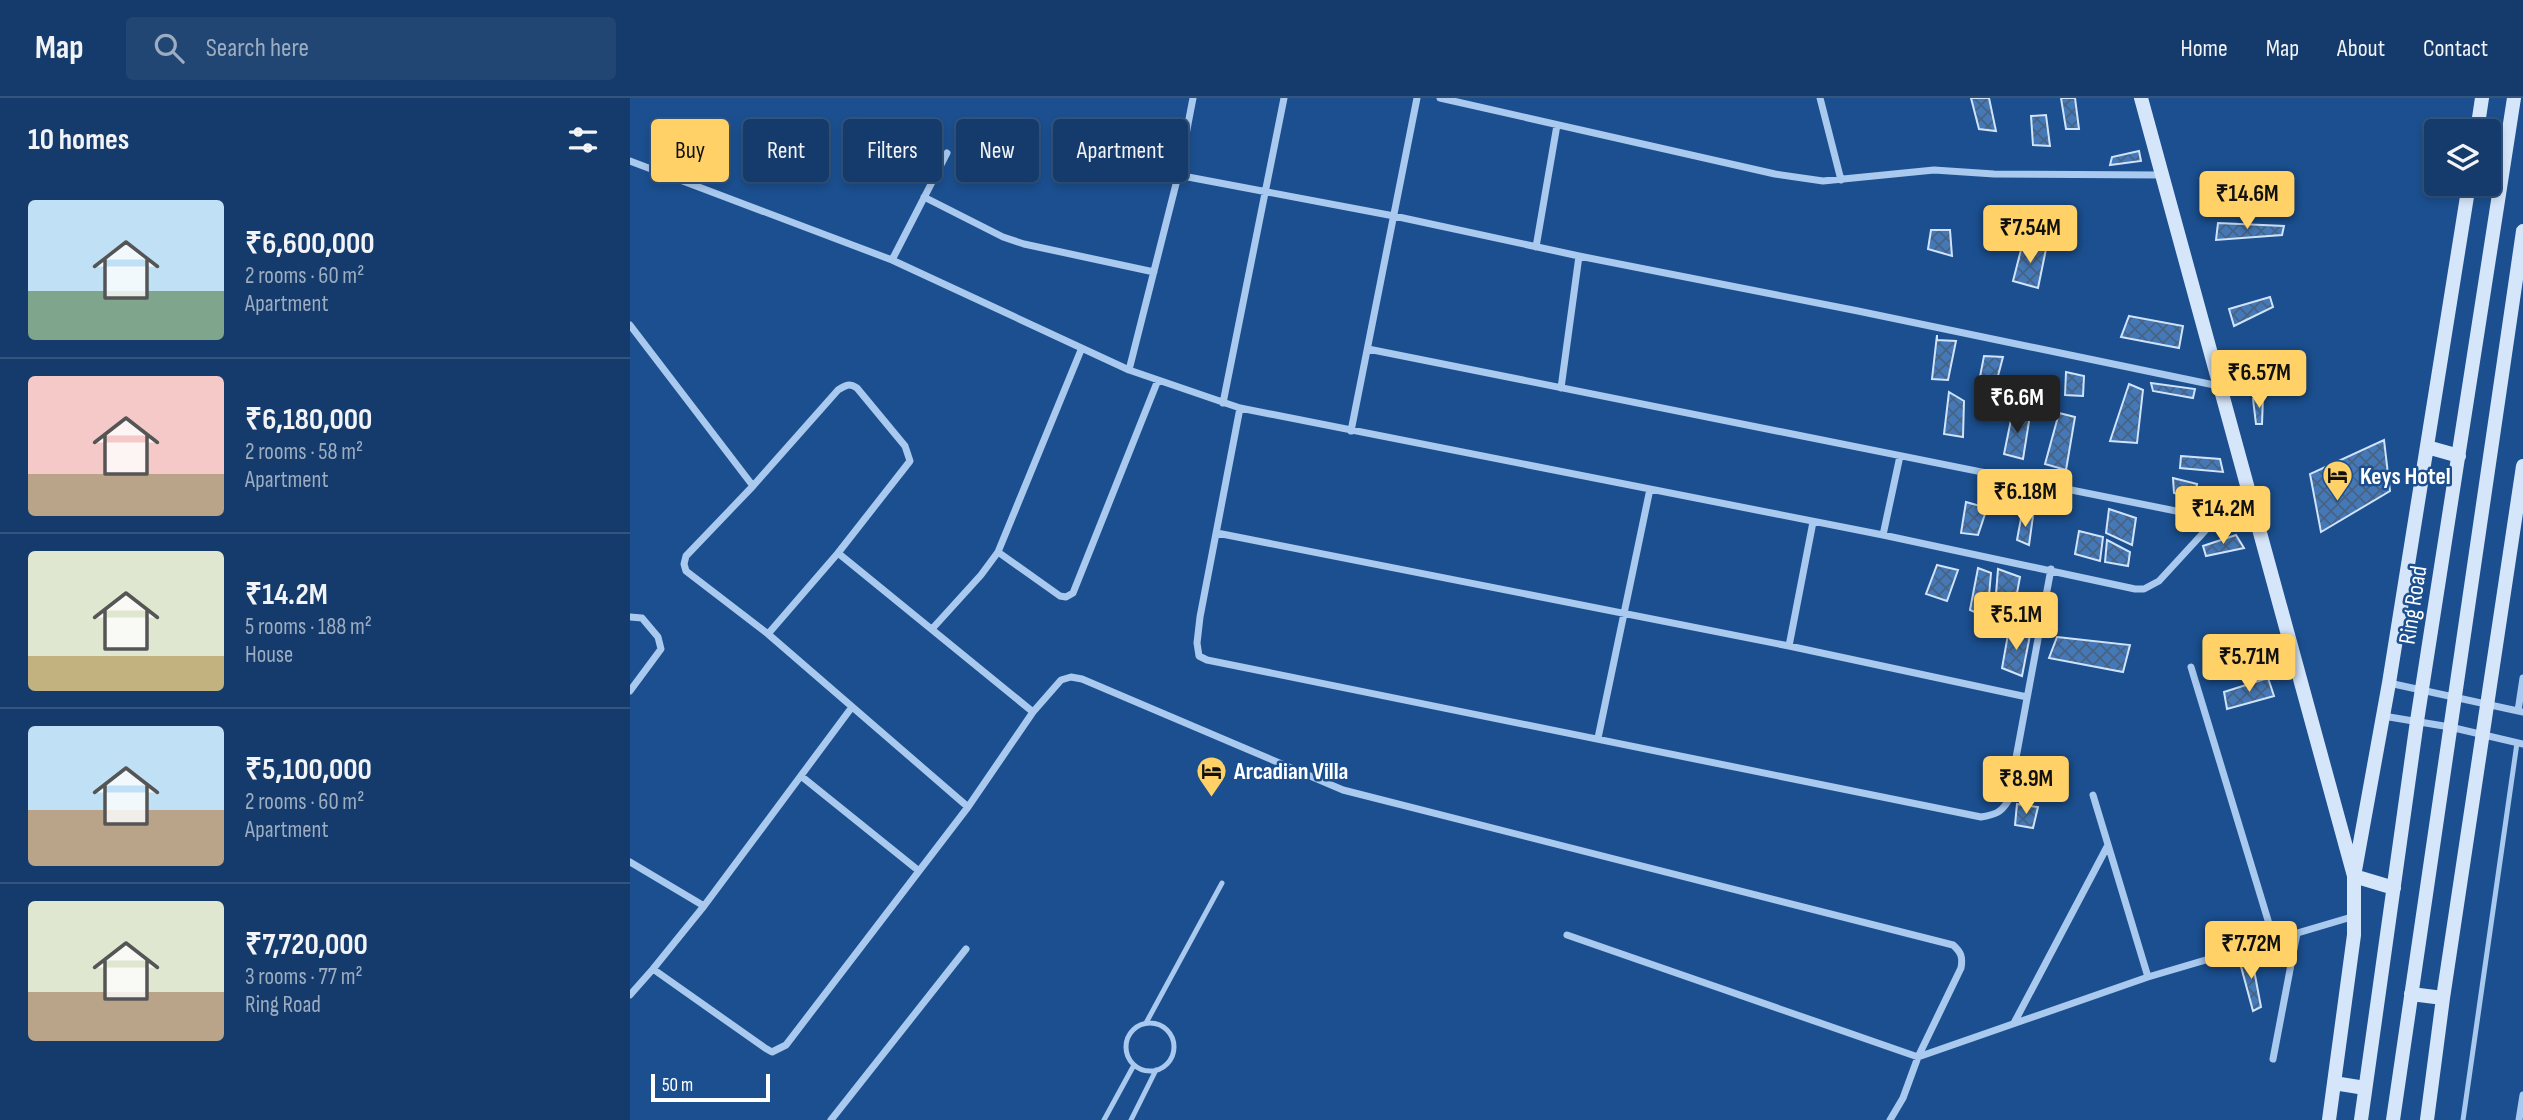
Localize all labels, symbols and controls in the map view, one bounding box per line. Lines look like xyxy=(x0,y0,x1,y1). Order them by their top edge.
search box xyxy=(126,17,616,80)
text: Map xyxy=(35,28,84,68)
icon: search xyxy=(150,29,188,67)
text: Search here xyxy=(206,33,309,64)
text: Home xyxy=(2180,34,2228,63)
text: Map xyxy=(2266,34,2299,63)
text: About xyxy=(2337,34,2385,63)
text: Contact xyxy=(2423,34,2488,63)
chip: Buy xyxy=(651,119,729,182)
chip: Rent xyxy=(743,119,829,182)
chip: Filters xyxy=(843,119,942,182)
chip: New xyxy=(956,119,1039,182)
chip: Apartment xyxy=(1053,119,1188,182)
map controls xyxy=(2424,119,2501,196)
button: layers xyxy=(2424,119,2501,196)
icon: filters xyxy=(564,121,602,159)
text: 10 homes xyxy=(28,122,129,158)
pin: ₹14.6M xyxy=(2190,172,2304,231)
text: ₹14.6M xyxy=(2215,180,2279,208)
pin: ₹7.54M xyxy=(1973,206,2087,265)
text: ₹7.54M xyxy=(1999,214,2061,242)
text: ₹6,600,000 xyxy=(245,226,375,262)
icon: home xyxy=(84,228,168,312)
text: 2 rooms · 60 m² xyxy=(245,262,364,290)
text: Apartment xyxy=(245,290,329,318)
pin: ₹6.57M xyxy=(2202,350,2316,410)
text: ₹6.57M xyxy=(2227,359,2291,387)
pin: ₹6.6M xyxy=(1968,376,2066,435)
text: ₹6.6M xyxy=(1990,384,2044,412)
text: ₹6,180,000 xyxy=(245,402,372,438)
icon: home xyxy=(84,404,168,488)
text: 2 rooms · 58 m² xyxy=(245,438,363,466)
hotel icon: Keys Hotel xyxy=(2320,459,2354,503)
place label: Keys Hotel xyxy=(2360,462,2451,491)
text: Apartment xyxy=(245,466,329,494)
pin: ₹6.18M xyxy=(1968,470,2082,529)
text: ₹6.18M xyxy=(1993,478,2057,506)
pin: ₹14.2M xyxy=(2166,486,2280,546)
text: ₹14.2M xyxy=(2191,495,2255,523)
street label: Ring Road xyxy=(2392,564,2434,646)
text: ₹14.2M xyxy=(245,577,328,613)
icon: home xyxy=(84,579,168,663)
pin: ₹5.1M xyxy=(1967,592,2065,652)
text: ₹5.1M xyxy=(1990,601,2042,629)
text: 5 rooms · 188 m² xyxy=(245,613,372,641)
pin: ₹5.71M xyxy=(2192,634,2306,694)
text: House xyxy=(245,641,293,669)
text: ₹5.71M xyxy=(2218,643,2280,671)
text: ₹5,100,000 xyxy=(245,752,372,788)
icon: home xyxy=(84,754,168,838)
hotel icon: Arcadian Villa xyxy=(1194,754,1228,798)
pin: ₹8.9M xyxy=(1977,756,2075,816)
place label: Arcadian Villa xyxy=(1233,757,1348,786)
text: ₹8.9M xyxy=(1999,765,2053,793)
text: 2 rooms · 60 m² xyxy=(245,788,364,816)
text: Apartment xyxy=(245,816,329,844)
pin: ₹7.72M xyxy=(2194,922,2308,981)
text: ₹7,720,000 xyxy=(245,927,368,963)
icon: home xyxy=(84,929,168,1013)
text: ₹7.72M xyxy=(2221,930,2281,958)
text: 3 rooms · 77 m² xyxy=(245,963,363,991)
text: Ring Road xyxy=(245,991,321,1019)
scale bar xyxy=(651,1071,770,1103)
text: 50 m xyxy=(662,1074,693,1097)

